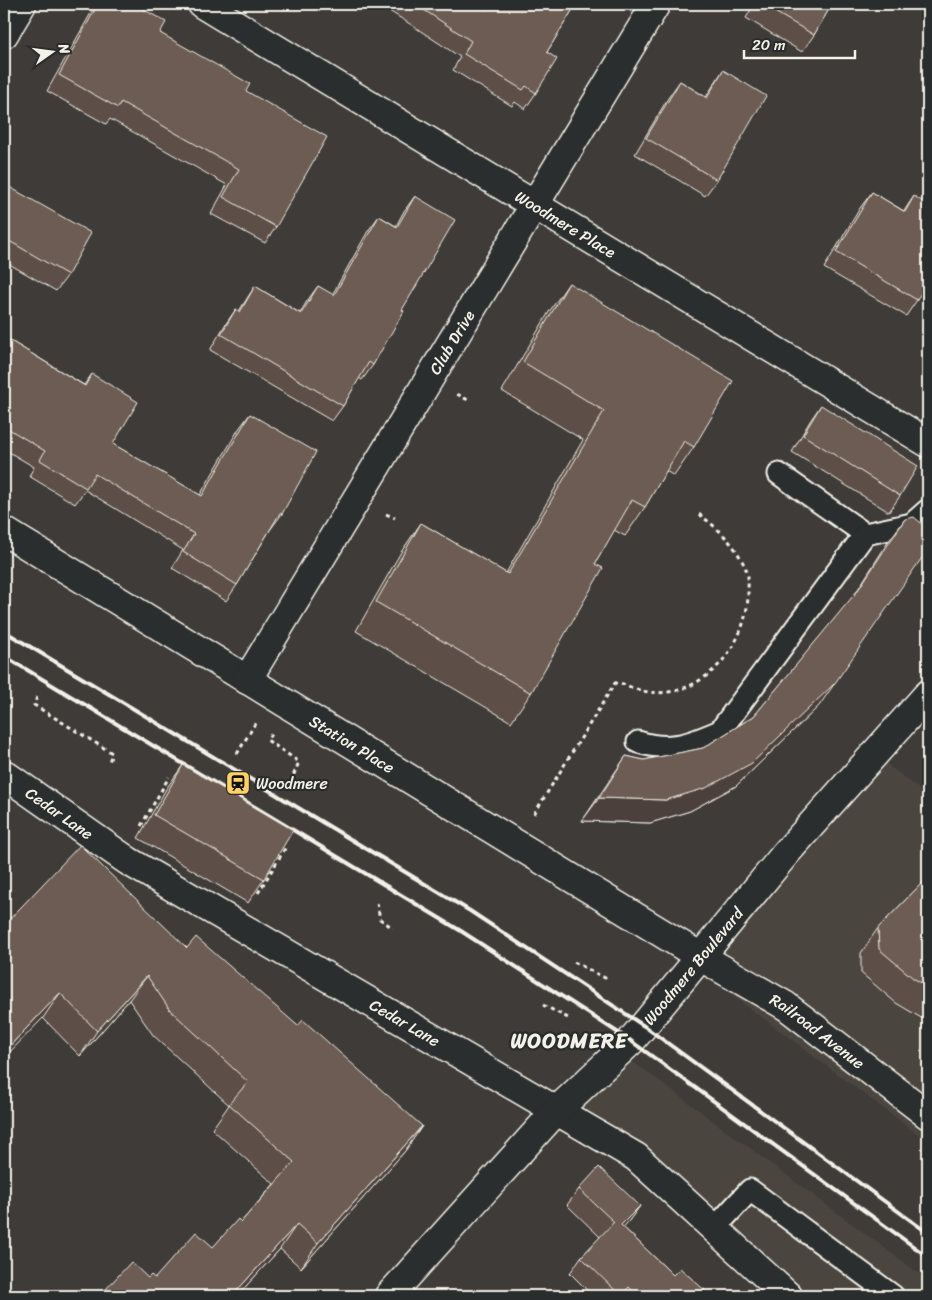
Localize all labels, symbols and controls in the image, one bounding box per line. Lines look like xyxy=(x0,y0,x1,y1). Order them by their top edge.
north arrow xyxy=(28,28,78,78)
scale bar xyxy=(744,28,856,60)
text: 20 m xyxy=(752,32,786,58)
text: N xyxy=(51,40,78,57)
street label: Woodmere Place xyxy=(509,182,622,266)
street label: Club Drive xyxy=(421,304,483,380)
street label: Station Place xyxy=(303,707,400,782)
place label: Woodmere xyxy=(256,769,328,798)
station icon: Woodmere xyxy=(225,770,251,796)
street label: Cedar Lane xyxy=(19,779,100,848)
street label: Woodmere Boulevard xyxy=(636,900,752,1032)
street label: Railroad Avenue xyxy=(764,986,871,1077)
street label: Cedar Lane xyxy=(364,991,446,1055)
district label: WOODMERE xyxy=(510,1022,629,1060)

